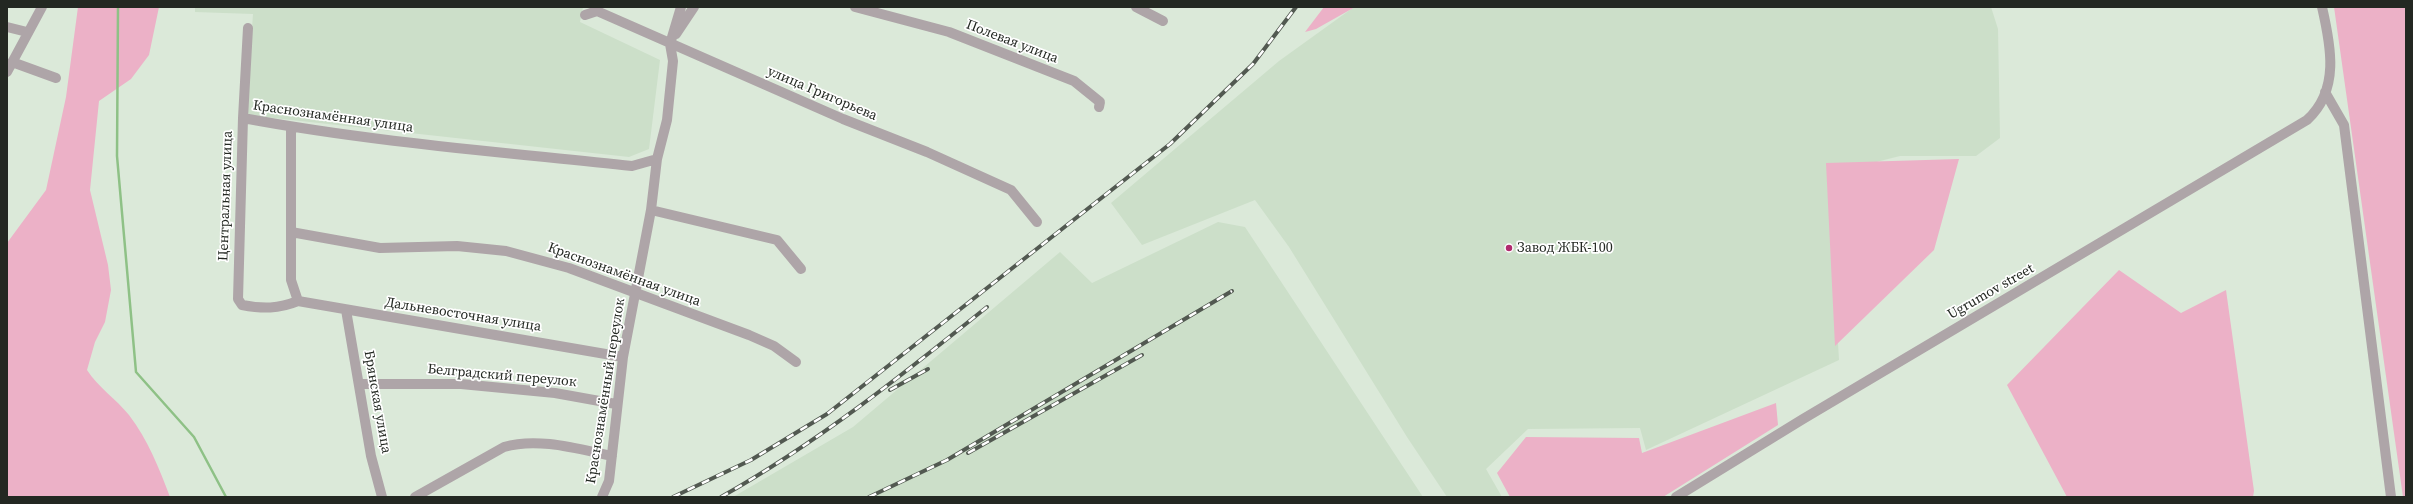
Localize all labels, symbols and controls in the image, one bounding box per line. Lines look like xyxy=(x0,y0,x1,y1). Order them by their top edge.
street label: Полевая улица xyxy=(963,17,1061,67)
street label: улица Григорьева xyxy=(765,63,879,125)
street label: Краснознамённая улица xyxy=(252,97,414,137)
street label: Центральная улица xyxy=(215,131,237,261)
street label: Краснознамённая улица xyxy=(545,239,703,311)
place label: Завод ЖБК-100 xyxy=(1517,240,1613,256)
marker: Завод ЖБК-100 xyxy=(1504,243,1514,253)
street label: Ugrumov street xyxy=(1945,261,2037,323)
street label: Дальневосточная улица xyxy=(384,294,542,336)
street label: Краснознамённый переулок xyxy=(583,297,629,485)
street label: Брянская улица xyxy=(360,349,394,455)
street label: Белградский переулок xyxy=(427,361,577,391)

